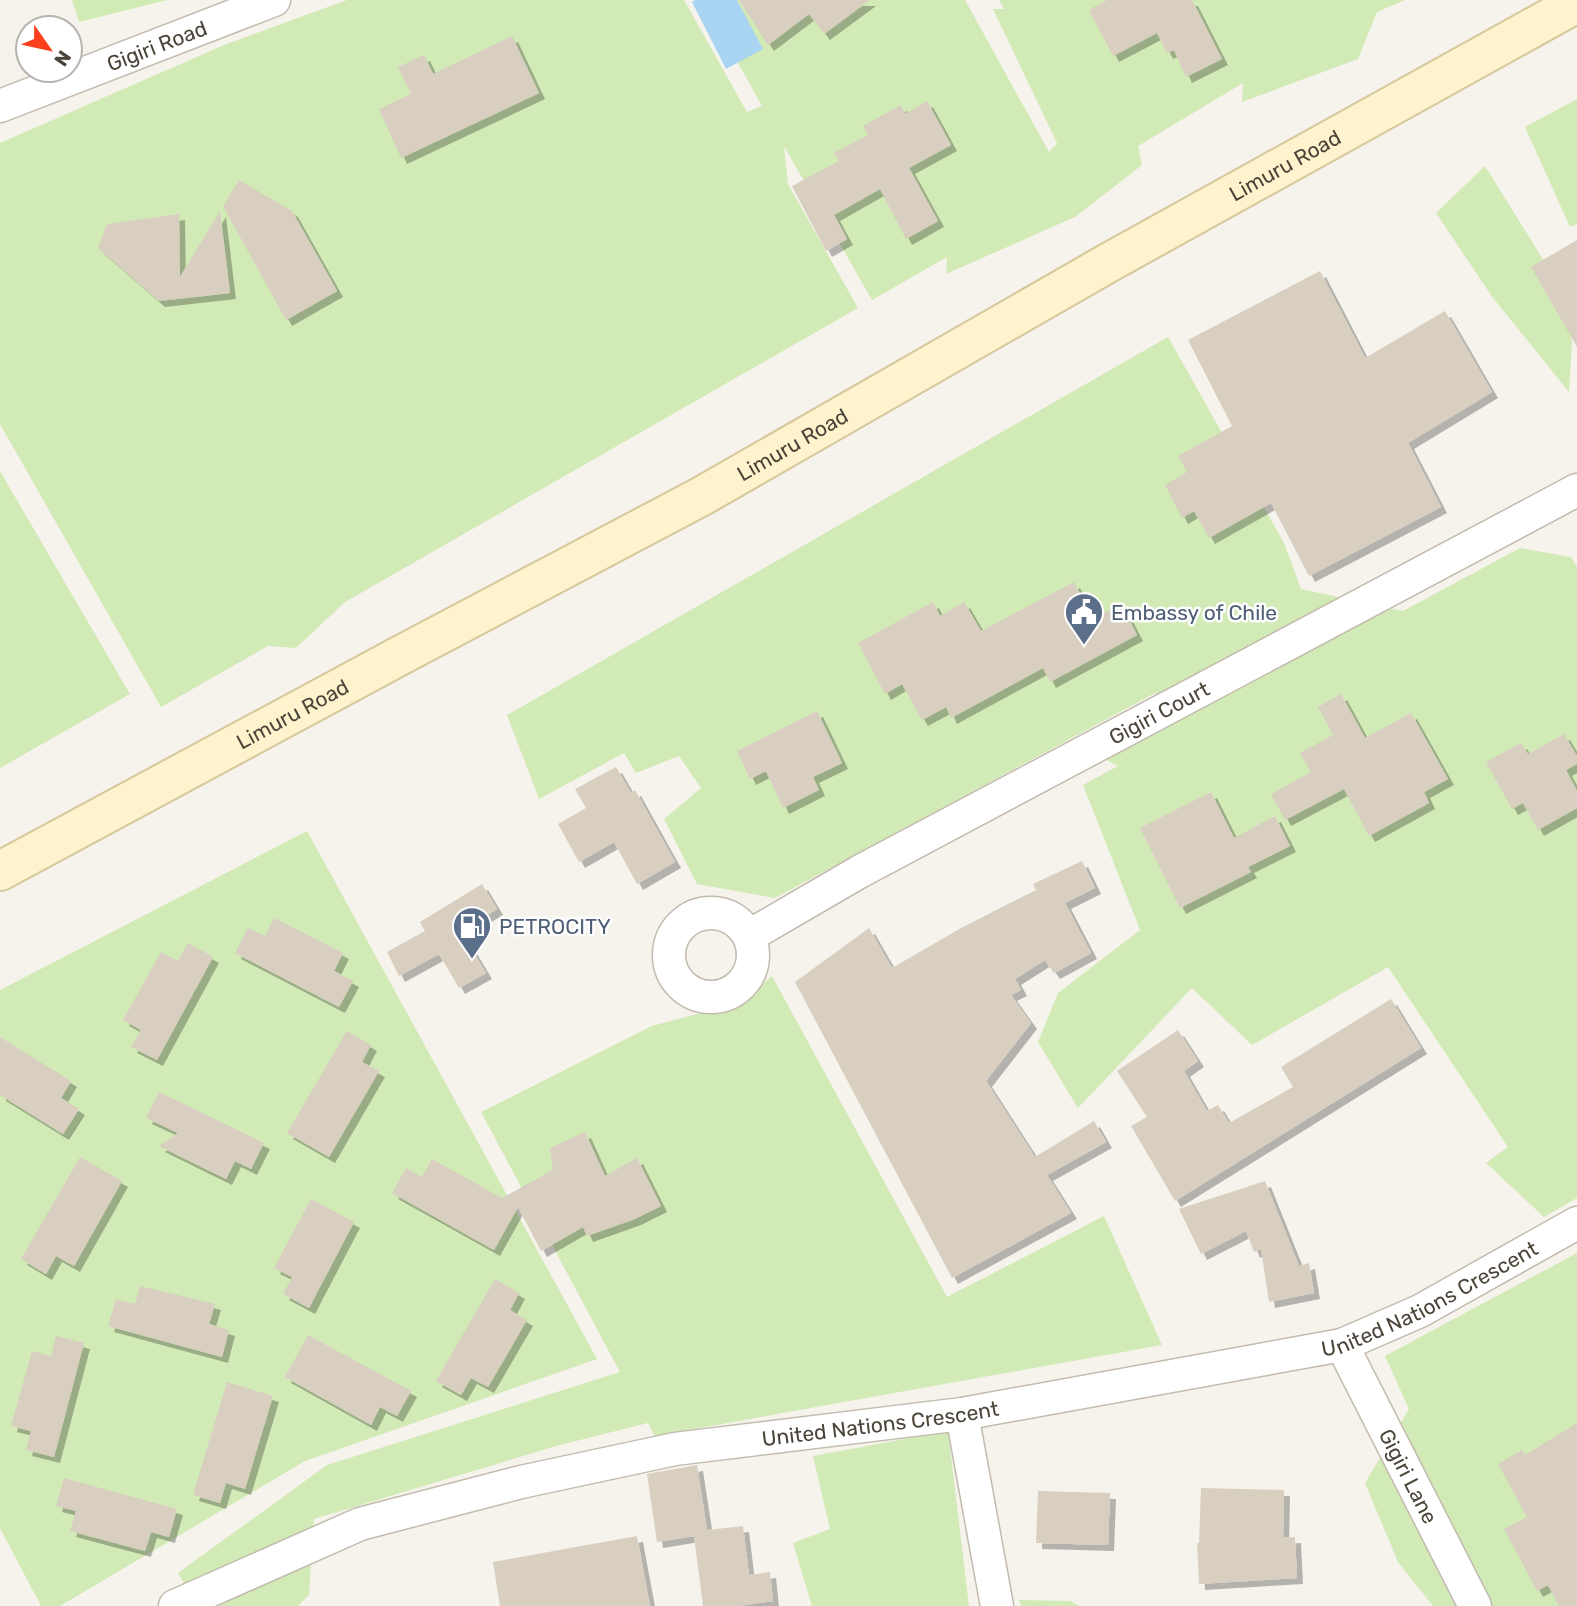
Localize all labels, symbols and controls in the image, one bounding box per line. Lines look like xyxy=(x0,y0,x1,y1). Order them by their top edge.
north arrow xyxy=(14,14,84,84)
street label: Gigiri Road xyxy=(103,15,210,76)
text: N xyxy=(49,46,76,70)
street label: Limuru Road xyxy=(1224,124,1345,206)
street label: Limuru Road xyxy=(732,403,852,486)
public building icon: Embassy of Chile xyxy=(1063,591,1105,646)
place label: Embassy of Chile xyxy=(1111,600,1277,625)
street label: Limuru Road xyxy=(232,673,353,754)
street label: Gigiri Court xyxy=(1104,676,1213,749)
fuel station icon: PETROCITY xyxy=(451,905,493,960)
place label: PETROCITY xyxy=(499,914,611,939)
street label: United Nations Crescent xyxy=(1319,1235,1542,1361)
street label: United Nations Crescent xyxy=(760,1395,1001,1451)
street label: Gigiri Lane xyxy=(1374,1424,1443,1528)

